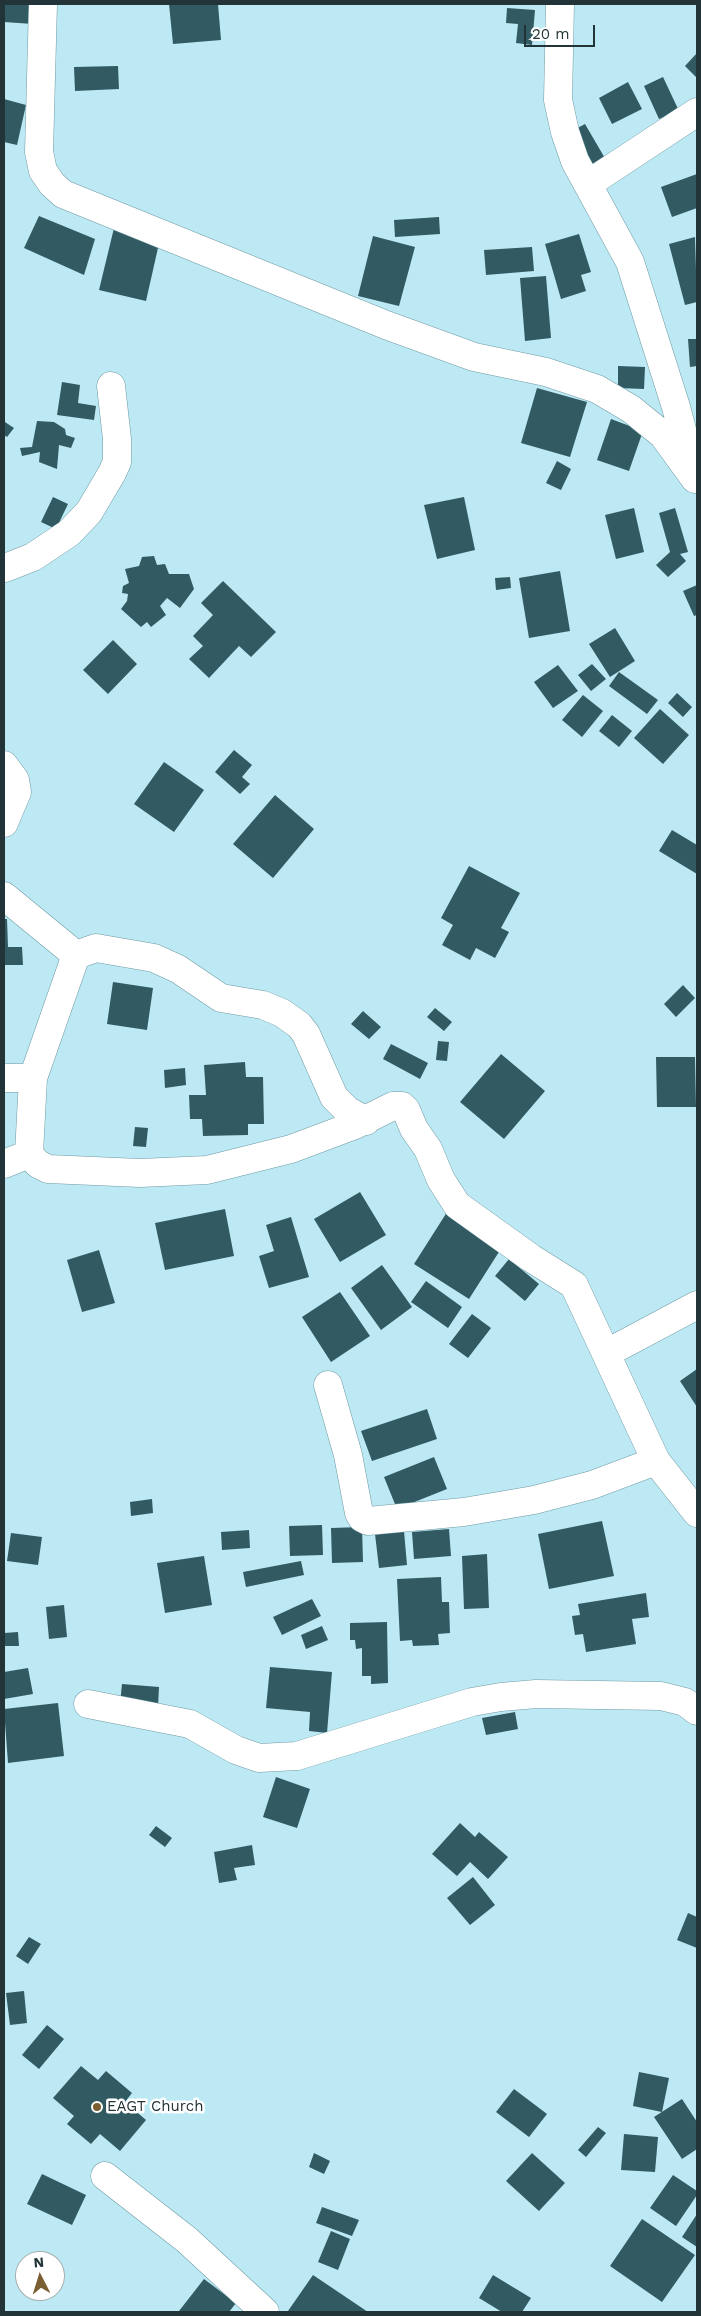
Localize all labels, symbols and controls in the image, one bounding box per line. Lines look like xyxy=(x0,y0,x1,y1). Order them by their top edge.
scale bar xyxy=(526,15,597,47)
text: 20 m xyxy=(532,25,570,43)
place label: EAGT Church xyxy=(107,2098,203,2116)
marker: EAGT Church xyxy=(91,2101,103,2113)
north arrow xyxy=(15,2251,65,2301)
text: N xyxy=(33,2254,45,2270)

